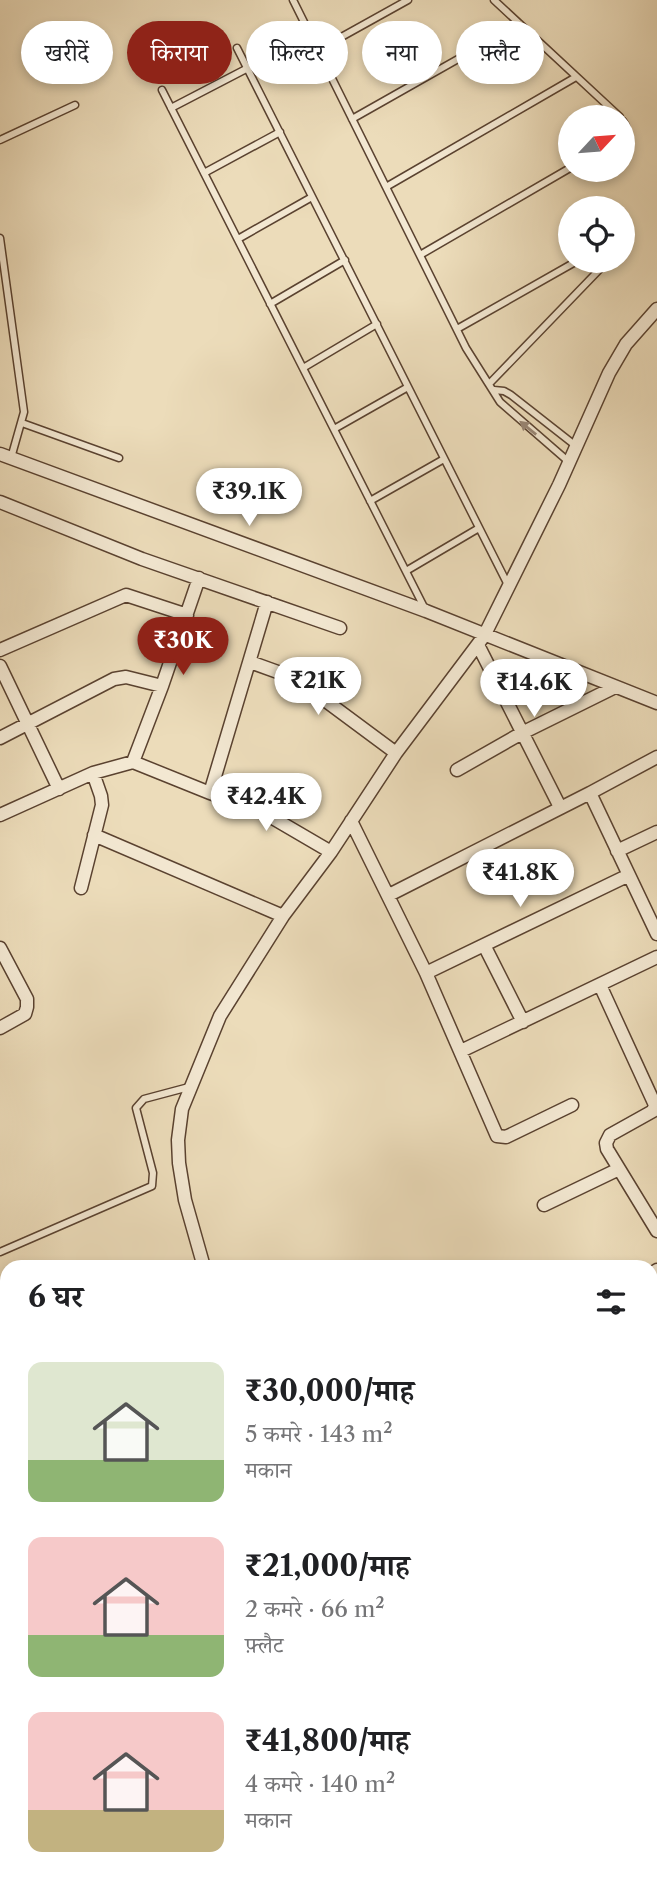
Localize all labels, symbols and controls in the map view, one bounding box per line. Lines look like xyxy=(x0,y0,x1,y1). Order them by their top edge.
chip: खरीदें xyxy=(21,21,113,84)
chip: किराया xyxy=(127,21,232,84)
chip: फ़िल्टर xyxy=(246,21,348,84)
chip: नया xyxy=(362,21,442,84)
chip: फ़्लैट xyxy=(456,21,544,84)
north arrow xyxy=(558,105,635,182)
map controls xyxy=(558,105,635,273)
button: locate xyxy=(558,196,635,273)
one-way arrow xyxy=(520,421,538,436)
pin: ₹39.1K xyxy=(192,468,306,528)
text: ₹39.1K xyxy=(212,477,286,505)
pin: ₹30K xyxy=(142,618,224,677)
text: ₹30K xyxy=(153,626,213,654)
pin: ₹21K xyxy=(277,658,359,717)
pin: ₹14.6K xyxy=(477,660,591,719)
text: ₹21K xyxy=(290,666,346,694)
text: ₹14.6K xyxy=(496,668,572,696)
pin: ₹42.4K xyxy=(209,774,323,833)
text: ₹42.4K xyxy=(227,782,305,810)
pin: ₹41.8K xyxy=(463,850,577,909)
text: ₹41.8K xyxy=(482,858,558,886)
text: 6 घर xyxy=(28,1278,83,1315)
icon: filters xyxy=(592,1283,630,1321)
text: ₹30,000/माह xyxy=(245,1372,414,1409)
icon: home xyxy=(84,1390,168,1474)
text: 5 कमरे · 143 m² xyxy=(245,1420,393,1448)
text: मकान xyxy=(245,1456,292,1484)
text: ₹21,000/माह xyxy=(245,1547,410,1584)
icon: home xyxy=(84,1565,168,1649)
text: 2 कमरे · 66 m² xyxy=(245,1595,385,1623)
text: फ़्लैट xyxy=(245,1631,283,1659)
text: ₹41,800/माह xyxy=(245,1722,409,1759)
icon: home xyxy=(84,1740,168,1824)
text: 4 कमरे · 140 m² xyxy=(245,1770,395,1798)
text: मकान xyxy=(245,1806,292,1834)

